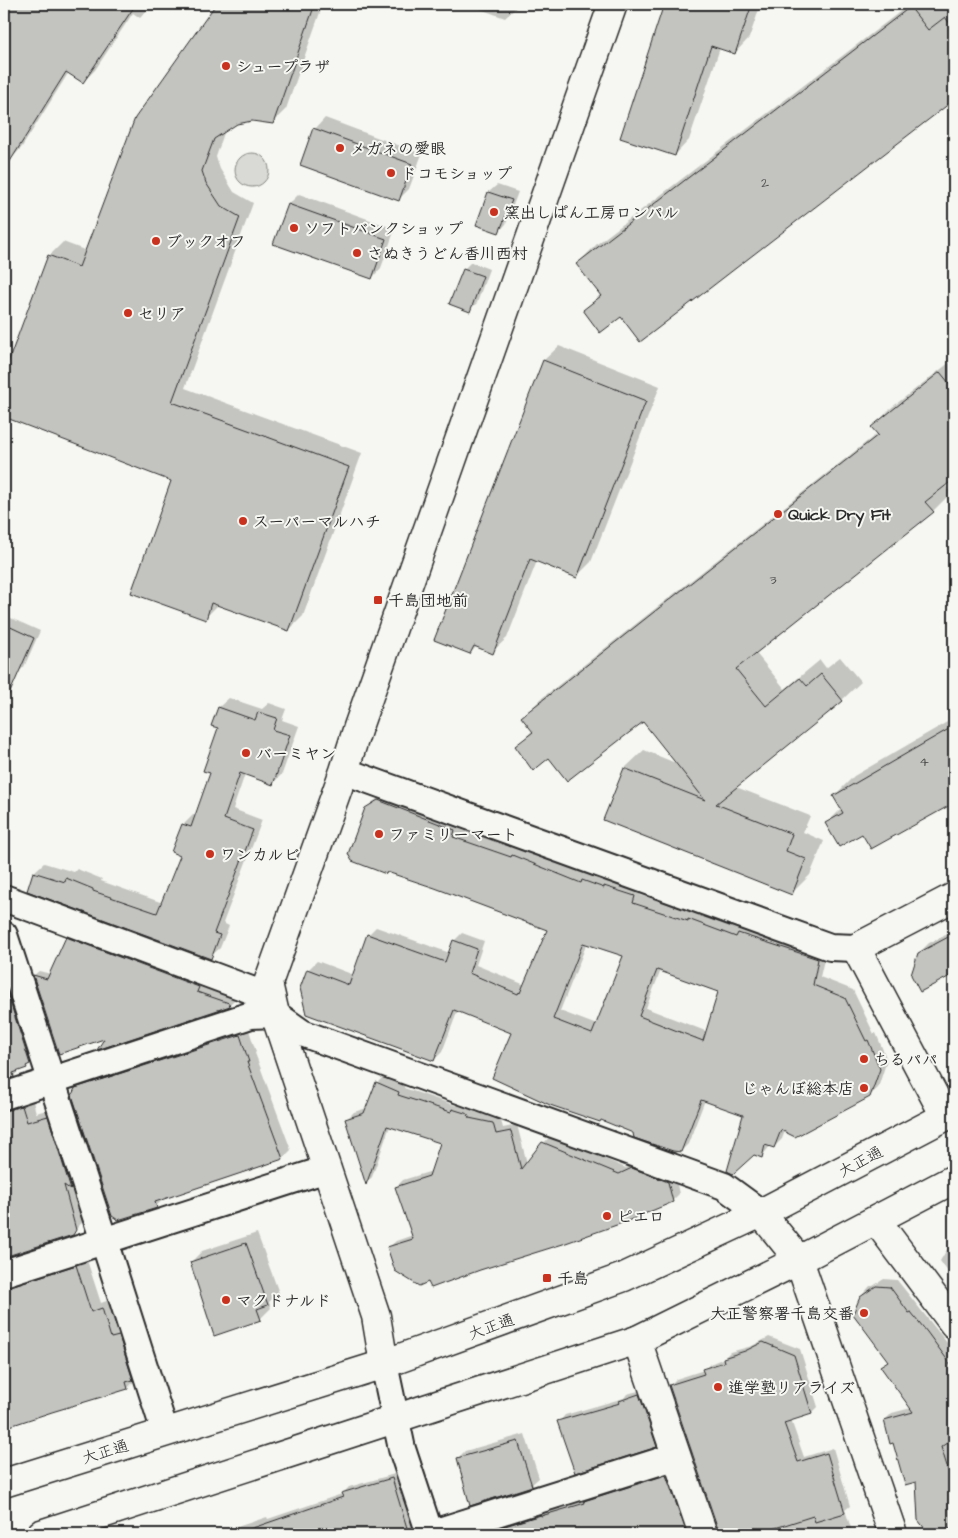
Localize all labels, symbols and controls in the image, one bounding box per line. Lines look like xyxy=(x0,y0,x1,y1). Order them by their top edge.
place label: シュープラザ xyxy=(236,56,330,78)
marker: シュープラザ xyxy=(220,60,232,72)
place label: メガネの愛眼 xyxy=(350,138,446,160)
marker: メガネの愛眼 xyxy=(334,142,346,154)
place label: ドコモショップ xyxy=(401,163,512,185)
marker: ドコモショップ xyxy=(385,167,397,179)
house number: 2 xyxy=(761,173,769,193)
place label: 窯出しぱん工房ロンパル xyxy=(504,202,679,224)
marker: 窯出しぱん工房ロンパル xyxy=(488,206,500,218)
place label: ソフトバンクショップ xyxy=(304,218,463,240)
marker: ソフトバンクショップ xyxy=(288,222,300,234)
place label: ブックオフ xyxy=(166,231,246,253)
marker: ブックオフ xyxy=(150,235,162,247)
place label: さぬきうどん香川西村 xyxy=(367,243,528,265)
marker: さぬきうどん香川西村 xyxy=(351,247,363,259)
place label: セリア xyxy=(138,303,186,325)
marker: セリア xyxy=(122,307,134,319)
place label: Quick Dry Fit xyxy=(788,504,891,527)
marker: Quick Dry Fit xyxy=(772,508,784,520)
place label: スーパーマルハチ xyxy=(253,511,381,533)
marker: スーパーマルハチ xyxy=(237,515,249,527)
house number: 3 xyxy=(769,570,777,590)
place label: 千島団地前 xyxy=(388,590,468,612)
marker: 千島団地前 xyxy=(372,594,384,606)
place label: バーミヤン xyxy=(256,743,336,765)
marker: バーミヤン xyxy=(240,747,252,759)
house number: 4 xyxy=(919,752,929,772)
place label: ファミリーマート xyxy=(389,824,518,846)
marker: ファミリーマート xyxy=(373,828,385,840)
place label: ワンカルビ xyxy=(220,844,300,866)
marker: ワンカルビ xyxy=(204,848,216,860)
place label: ちるパパ xyxy=(874,1049,938,1071)
marker: ちるパパ xyxy=(858,1053,870,1065)
place label: じゃんぼ総本店 xyxy=(742,1078,854,1100)
marker: じゃんぼ総本店 xyxy=(858,1082,870,1094)
street label: 大正通 xyxy=(834,1141,887,1183)
place label: ピエロ xyxy=(617,1206,665,1228)
marker: ピエロ xyxy=(601,1210,613,1222)
place label: 千島 xyxy=(557,1268,589,1290)
marker: 千島 xyxy=(541,1272,553,1284)
place label: マクドナルド xyxy=(236,1290,331,1312)
marker: マクドナルド xyxy=(220,1294,232,1306)
place label: 大正警察署千島交番 xyxy=(710,1303,854,1325)
marker: 大正警察署千島交番 xyxy=(858,1307,870,1319)
street label: 大正通 xyxy=(465,1308,518,1345)
place label: 進学塾リアライズ xyxy=(728,1377,855,1399)
marker: 進学塾リアライズ xyxy=(712,1381,724,1393)
street label: 大正通 xyxy=(79,1434,131,1469)

